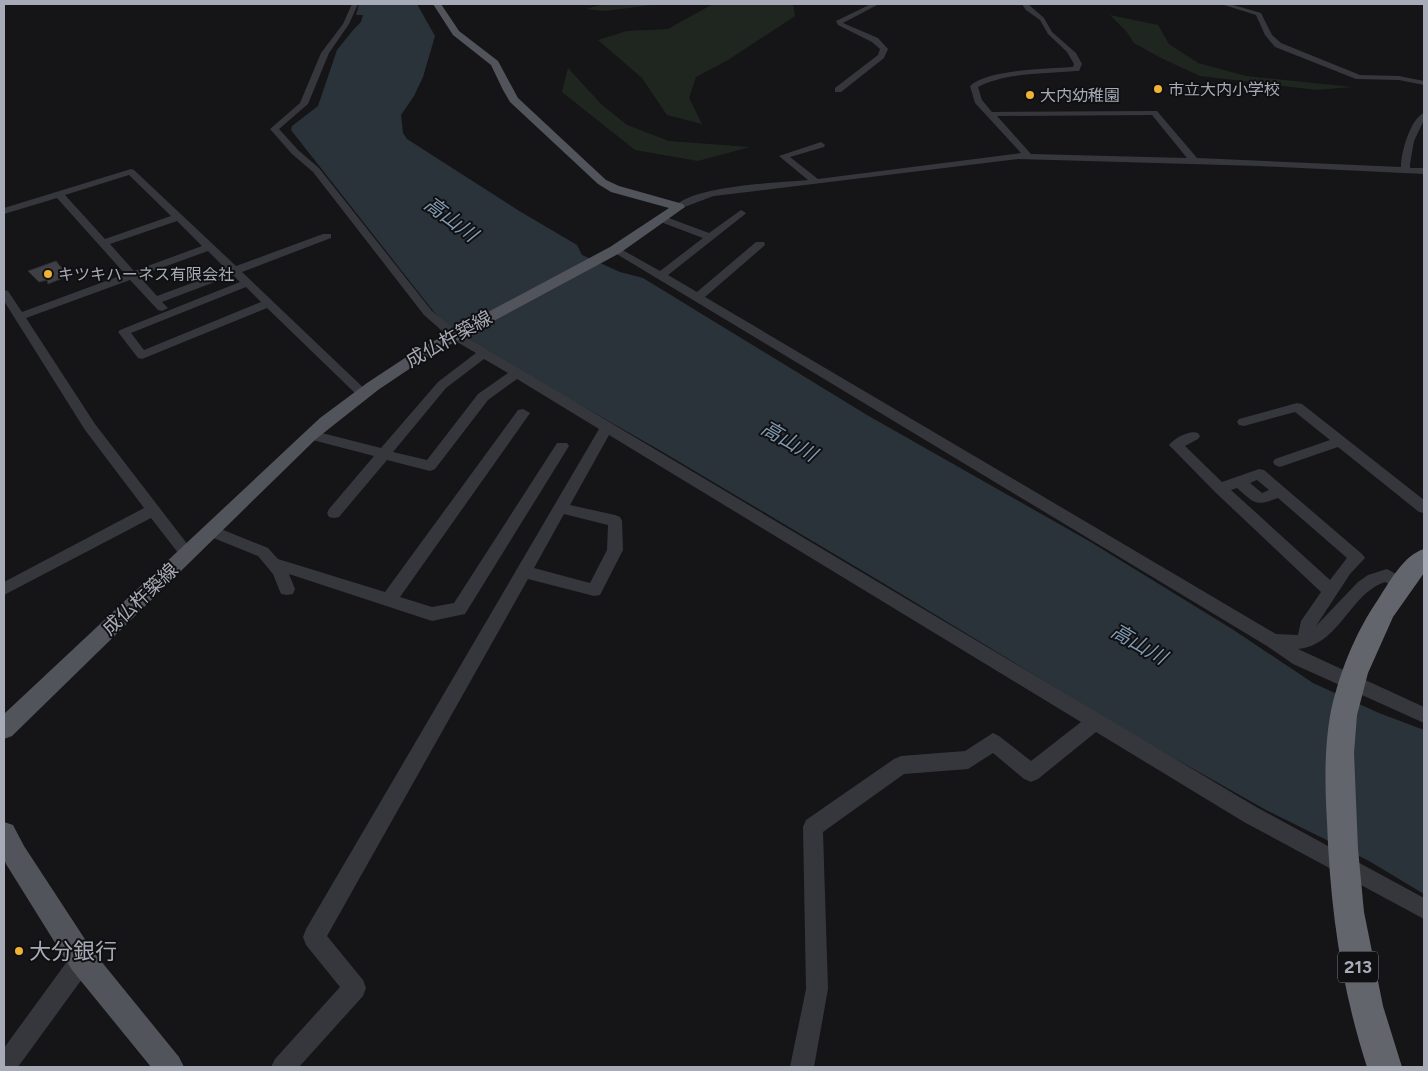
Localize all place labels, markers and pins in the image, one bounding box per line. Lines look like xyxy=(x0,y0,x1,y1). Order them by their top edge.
place label: 市立大内小学校 xyxy=(1168,80,1280,99)
marker: 市立大内小学校 xyxy=(1152,83,1164,95)
place label: 大内幼稚園 xyxy=(1040,86,1120,105)
marker: 大内幼稚園 xyxy=(1024,89,1036,101)
place label: キツキハーネス有限会社 xyxy=(58,265,234,284)
marker: キツキハーネス有限会社 xyxy=(42,268,54,280)
place label: 大分銀行 xyxy=(29,938,117,965)
marker: 大分銀行 xyxy=(13,945,25,957)

